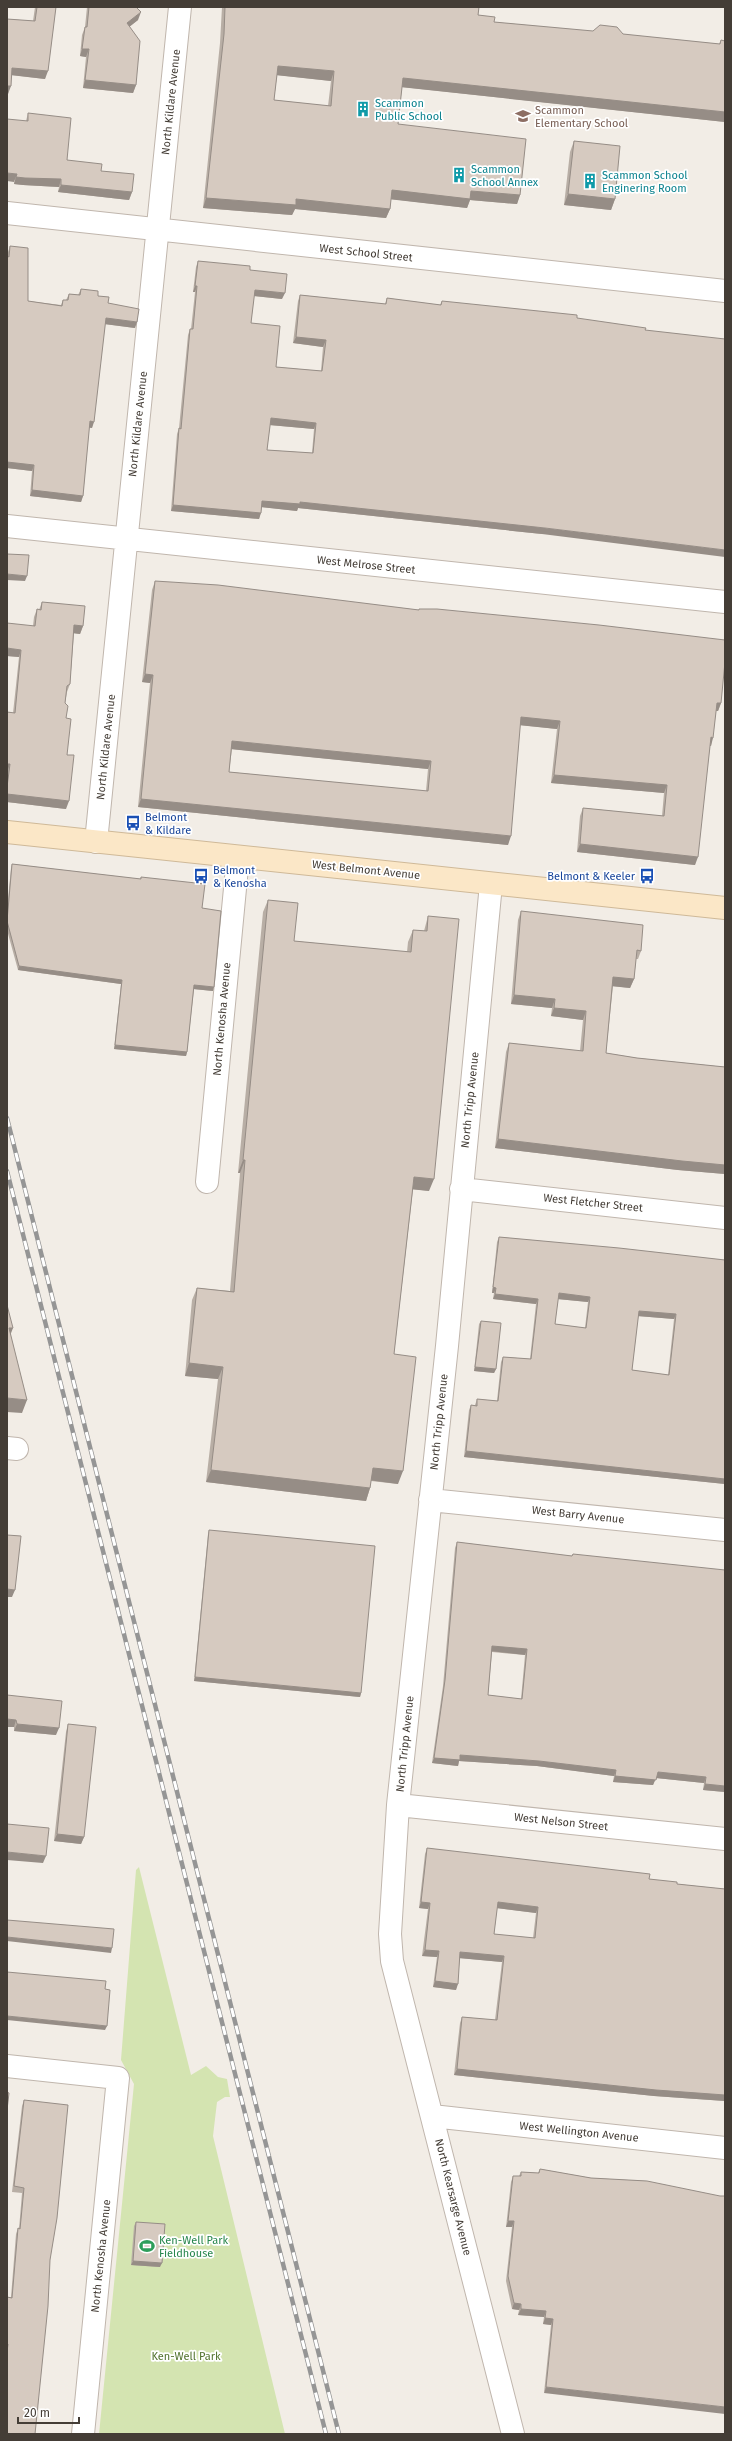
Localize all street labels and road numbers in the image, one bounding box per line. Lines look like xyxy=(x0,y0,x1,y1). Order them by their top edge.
street label: North Kildare Avenue xyxy=(159,49,183,155)
street label: West School Street xyxy=(319,242,413,264)
street label: North Kildare Avenue xyxy=(126,371,150,477)
street label: West Melrose Street xyxy=(316,553,416,577)
street label: North Kildare Avenue xyxy=(94,694,118,800)
street label: West Belmont Avenue xyxy=(311,858,421,882)
street label: North Kenosha Avenue xyxy=(211,962,233,1076)
street label: North Tripp Avenue xyxy=(458,1051,482,1149)
street label: West Fletcher Street xyxy=(543,1191,643,1215)
street label: North Tripp Avenue xyxy=(427,1373,451,1471)
street label: West Barry Avenue xyxy=(531,1504,625,1526)
street label: North Tripp Avenue xyxy=(393,1695,417,1793)
street label: West Nelson Street xyxy=(513,1811,609,1833)
street label: West Wellington Avenue xyxy=(519,2119,639,2145)
street label: North Kearsarge Avenue xyxy=(432,2137,474,2257)
street label: North Kenosha Avenue xyxy=(89,2199,113,2313)

